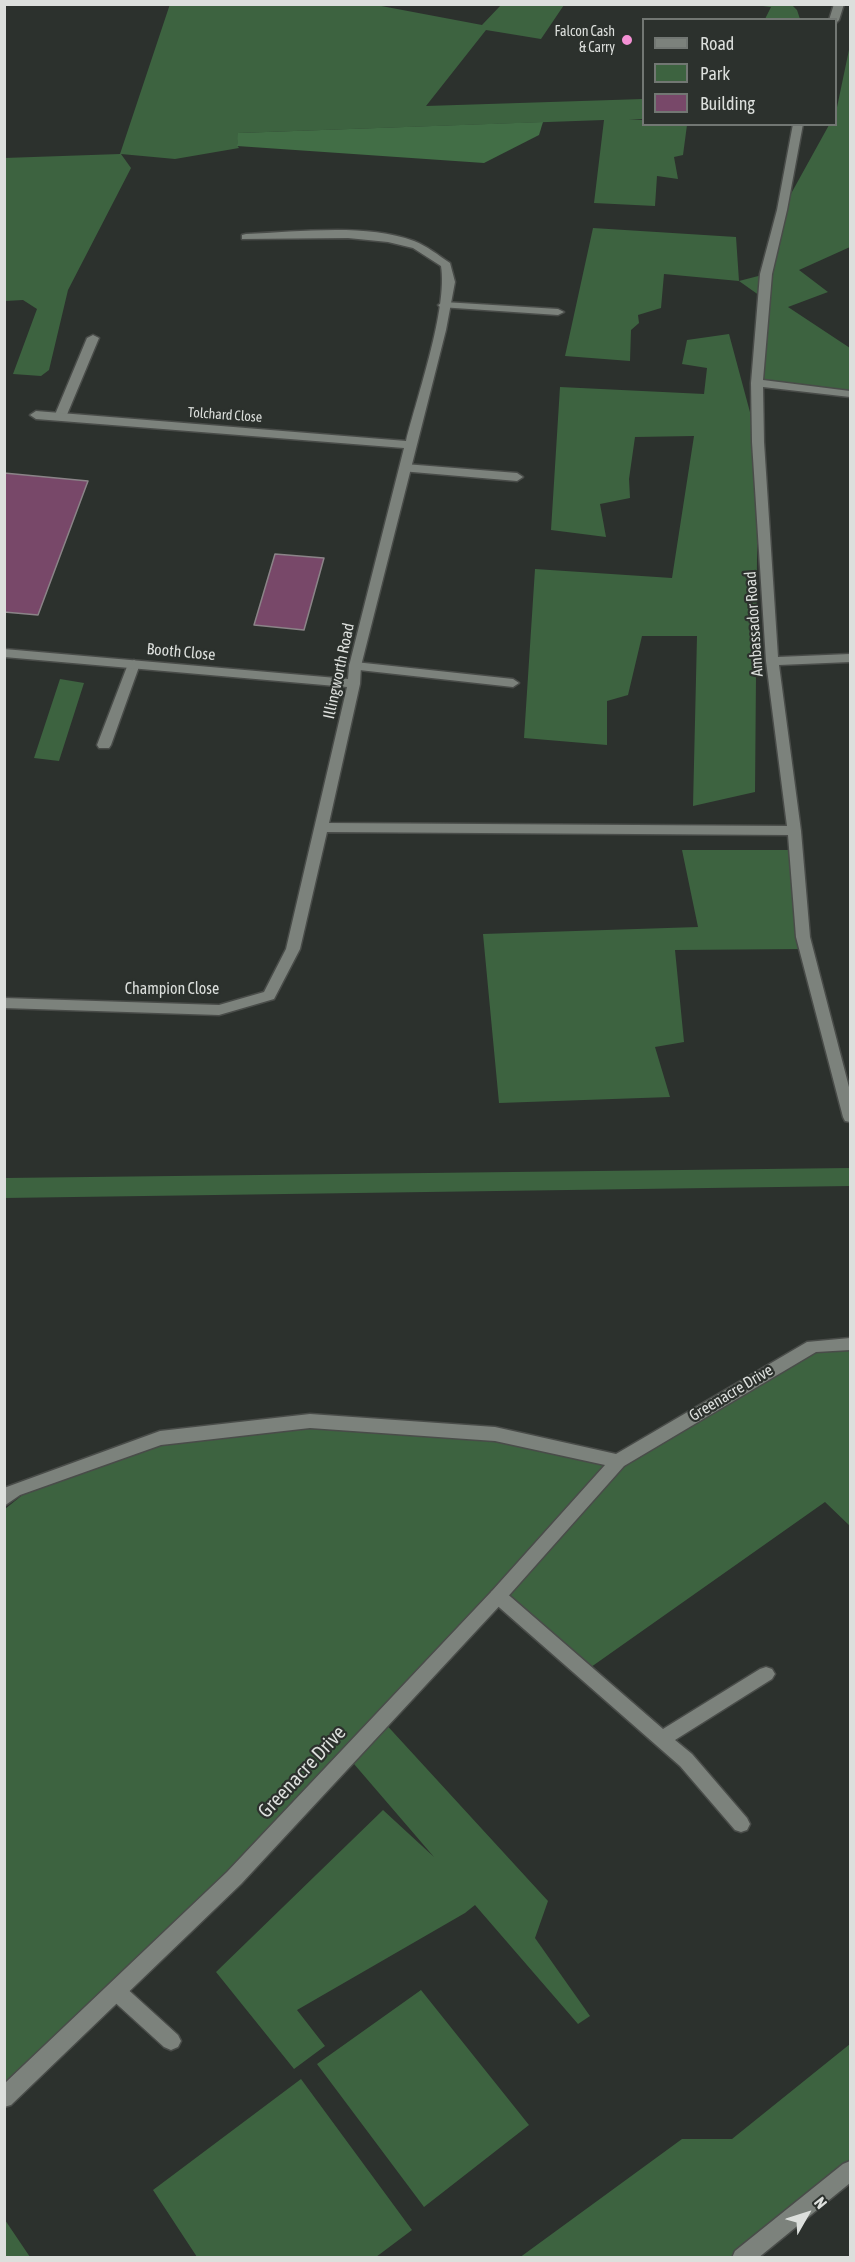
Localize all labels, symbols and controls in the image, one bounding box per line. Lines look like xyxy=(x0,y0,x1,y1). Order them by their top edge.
legend xyxy=(642,18,837,126)
place label: Falcon Cash & Carry xyxy=(555,24,615,56)
marker: Falcon Cash & Carry xyxy=(620,33,634,47)
text: Road xyxy=(700,33,734,54)
text: Park xyxy=(700,63,730,84)
text: Building xyxy=(700,93,755,114)
street label: Tolchard Close xyxy=(187,404,263,426)
street label: Ambassador Road xyxy=(741,571,767,677)
street label: Illingworth Road xyxy=(319,621,359,721)
street label: Booth Close xyxy=(146,639,216,665)
street label: Champion Close xyxy=(125,979,219,999)
street label: Greenacre Drive xyxy=(686,1361,776,1425)
street label: Greenacre Drive xyxy=(253,1721,351,1823)
north arrow xyxy=(777,2184,837,2244)
text: N xyxy=(811,2193,831,2212)

